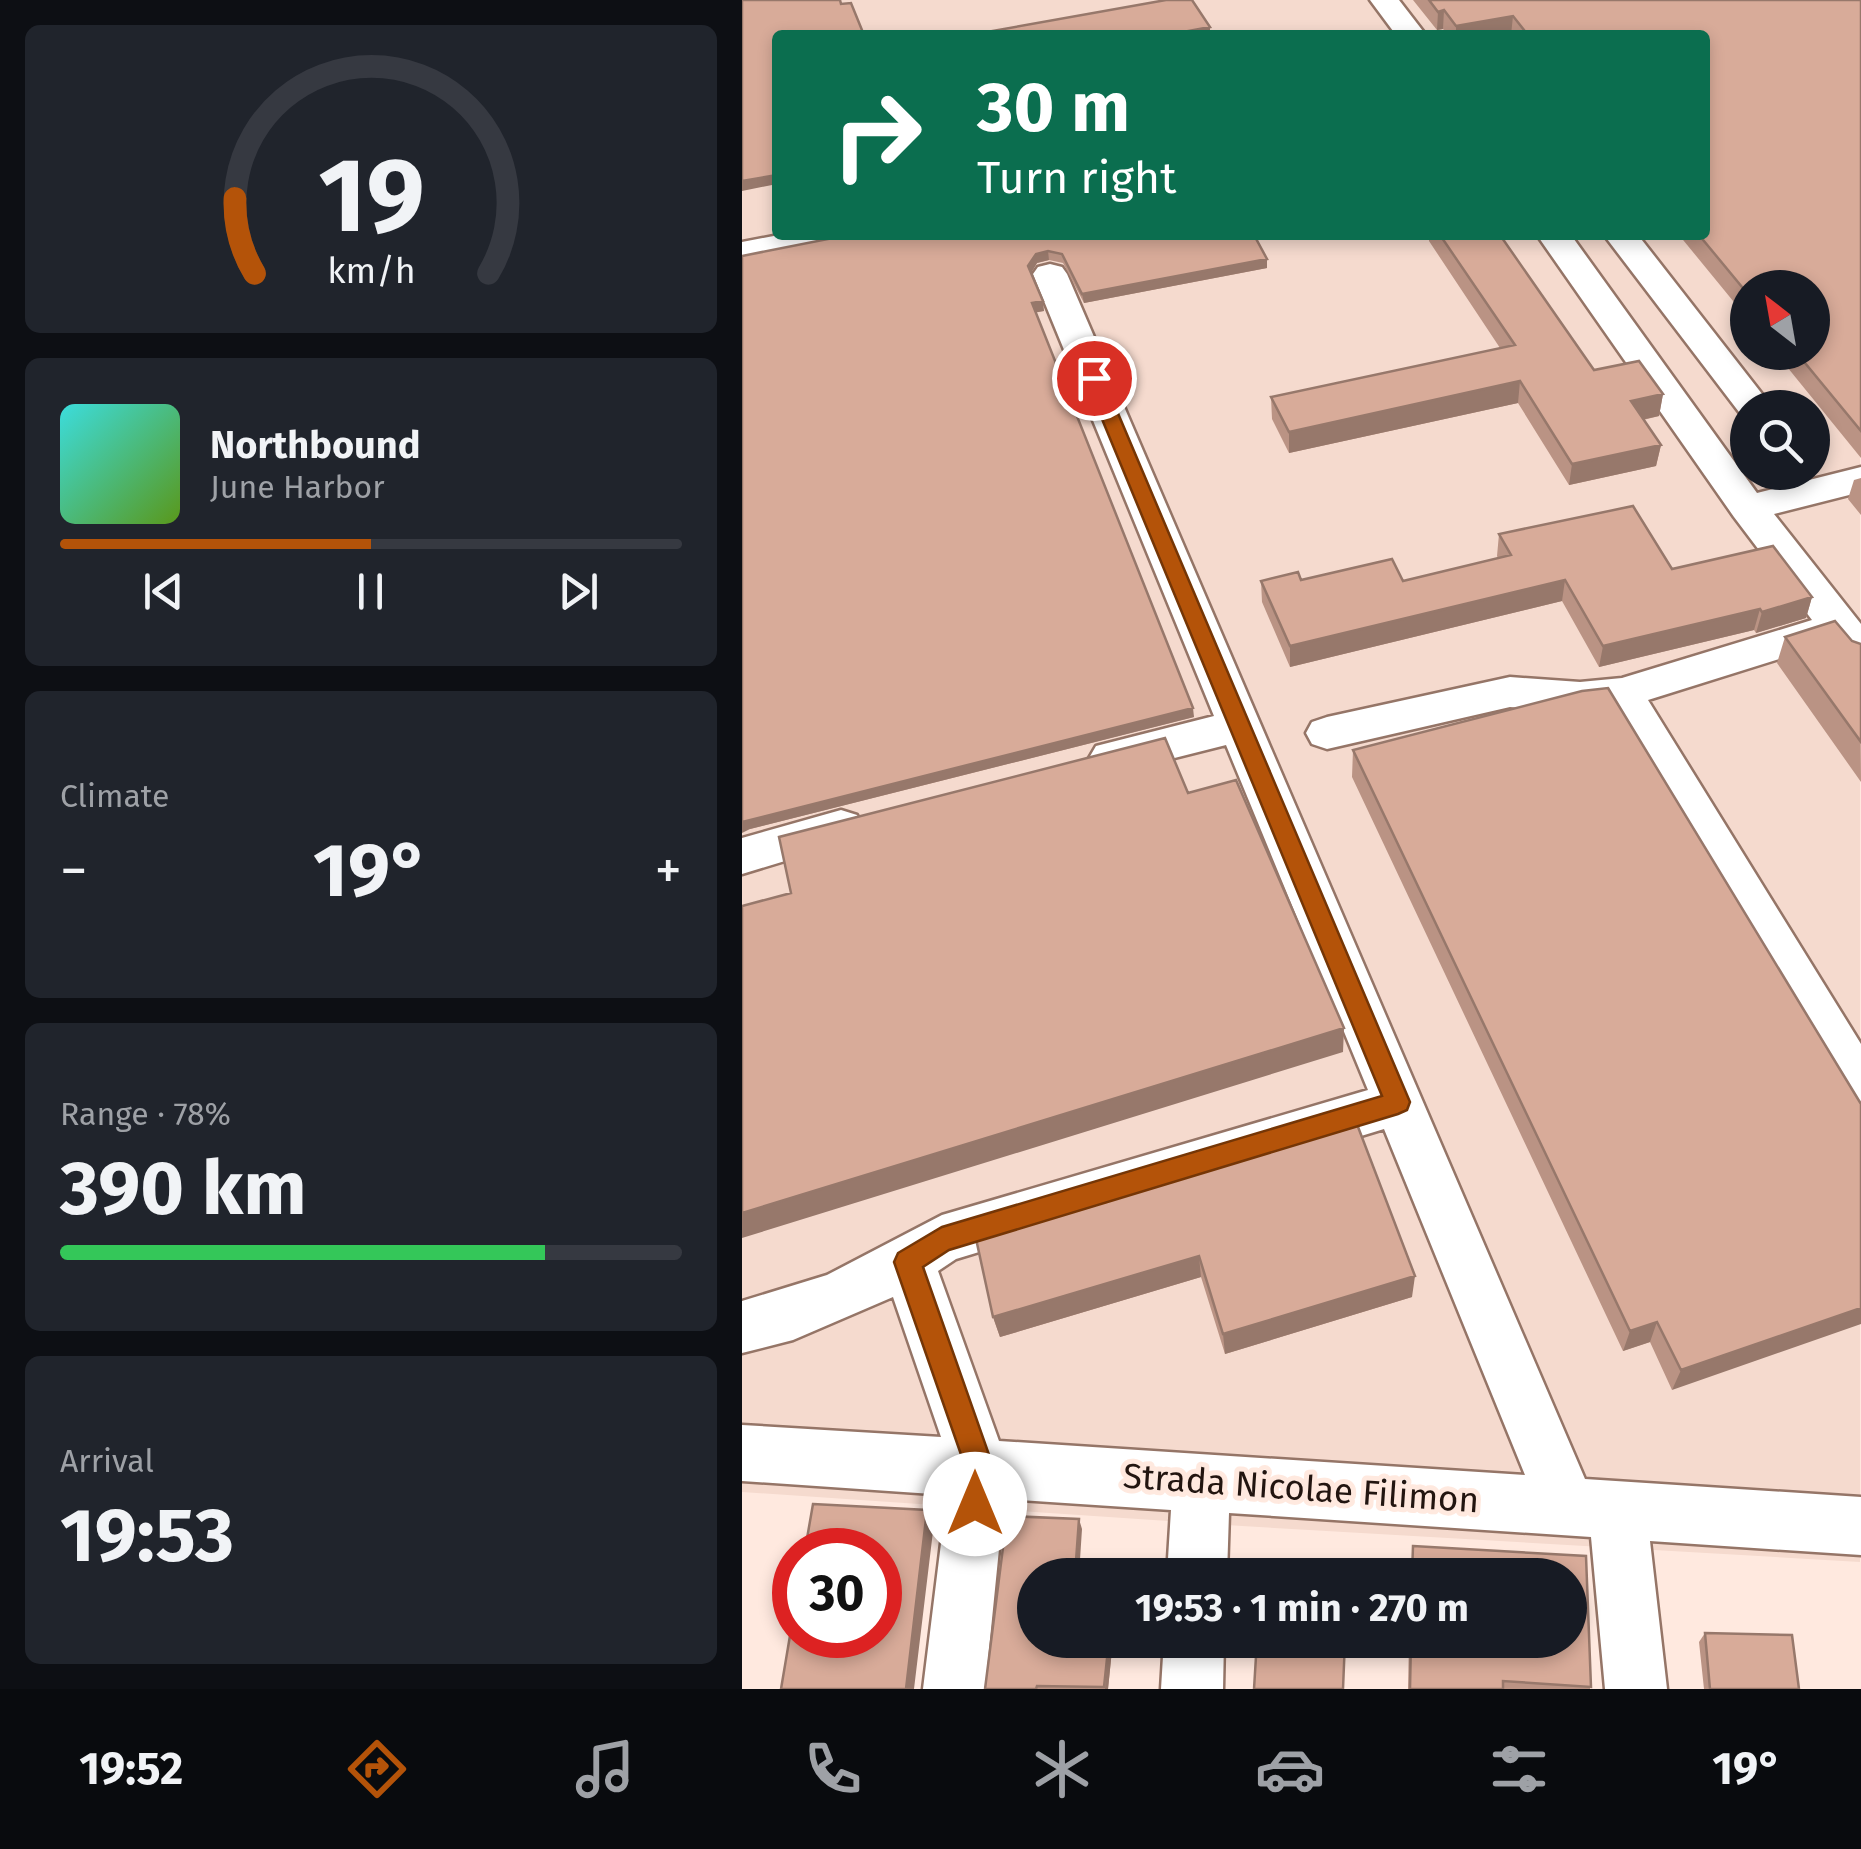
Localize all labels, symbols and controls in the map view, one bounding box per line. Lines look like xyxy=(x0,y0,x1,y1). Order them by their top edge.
text: 30 m xyxy=(977,66,1130,150)
icon: right xyxy=(812,70,942,200)
text: 19 xyxy=(318,134,424,259)
text: Turn right xyxy=(977,151,1176,205)
text: km/h xyxy=(327,250,415,292)
north arrow xyxy=(1730,270,1830,370)
map controls xyxy=(1730,270,1830,490)
pin xyxy=(1052,336,1137,421)
icon: arrive xyxy=(1067,351,1122,406)
button: search xyxy=(1730,390,1830,490)
text: Northbound xyxy=(210,422,421,468)
text: June Harbor xyxy=(210,468,385,506)
icon: previous xyxy=(136,564,191,619)
icon: pause xyxy=(343,564,398,619)
icon: next xyxy=(551,564,606,619)
text: Climate xyxy=(60,777,169,815)
text: 19° xyxy=(313,826,429,916)
text: − xyxy=(60,838,88,904)
text: + xyxy=(655,838,682,904)
text: Range · 78% xyxy=(60,1095,231,1133)
text: 390 km xyxy=(60,1144,307,1234)
text: Arrival xyxy=(60,1442,154,1480)
position arrow xyxy=(923,1452,1027,1556)
street label: Strada Nicolae Filimon xyxy=(1122,1455,1480,1521)
text: 19:53 xyxy=(60,1491,234,1581)
speed limit sign: 30 xyxy=(772,1528,902,1658)
text: 19:53 · 1 min · 270 m xyxy=(1135,1585,1469,1631)
icon: directions xyxy=(342,1734,412,1804)
icon: music xyxy=(570,1734,640,1804)
icon: phone xyxy=(798,1734,868,1804)
icon: climate xyxy=(1027,1734,1097,1804)
icon: car xyxy=(1255,1734,1325,1804)
icon: filters xyxy=(1484,1734,1554,1804)
text: 19:52 xyxy=(79,1742,183,1796)
text: 19° xyxy=(1712,1742,1782,1796)

